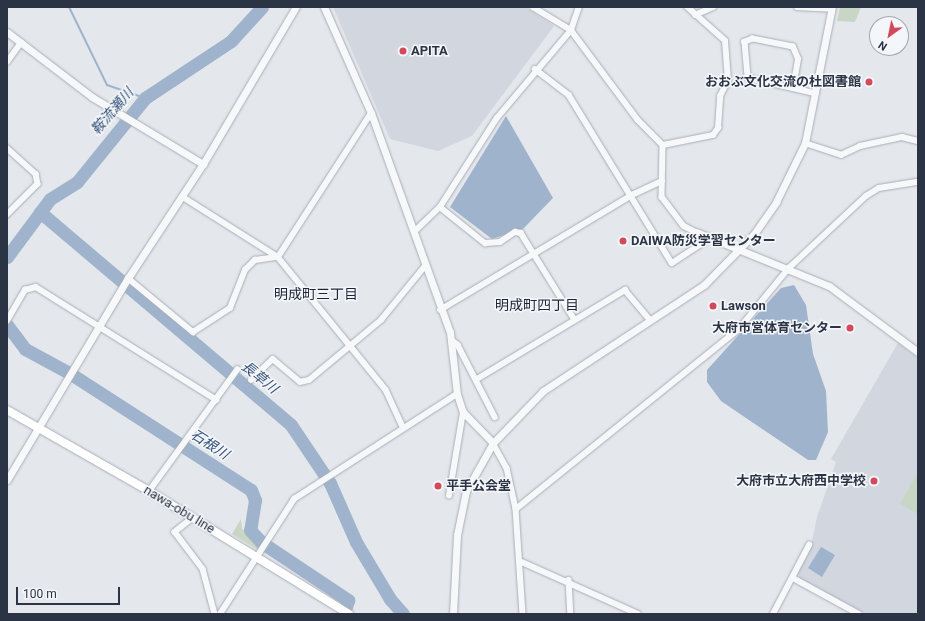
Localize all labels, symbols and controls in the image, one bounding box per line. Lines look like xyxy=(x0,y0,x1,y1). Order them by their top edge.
north arrow xyxy=(869,16,909,56)
text: N xyxy=(876,38,890,53)
place label: APITA xyxy=(411,43,448,59)
marker: APITA xyxy=(398,46,408,56)
place label: おおぶ文化交流の杜図書館 xyxy=(705,74,861,90)
marker: おおぶ文化交流の杜図書館 xyxy=(864,77,874,87)
water label: 鞍流瀬川 xyxy=(87,84,137,138)
place label: DAIWA防災学習センター xyxy=(631,233,776,249)
marker: DAIWA防災学習センター xyxy=(618,236,628,246)
district label: 明成町三丁目 xyxy=(274,286,358,302)
district label: 明成町四丁目 xyxy=(495,297,579,313)
place label: Lawson xyxy=(721,298,766,314)
marker: Lawson xyxy=(708,301,718,311)
place label: 大府市営体育センター xyxy=(712,320,842,336)
marker: 大府市営体育センター xyxy=(845,323,855,333)
water label: 長草川 xyxy=(238,357,282,397)
water label: 石根川 xyxy=(188,426,232,462)
place label: 大府市立大府西中学校 xyxy=(736,473,866,489)
marker: 大府市立大府西中学校 xyxy=(869,476,879,486)
place label: 平手公会堂 xyxy=(446,478,511,494)
marker: 平手公会堂 xyxy=(433,481,443,491)
street label: nawa-obu line xyxy=(141,483,217,537)
scale bar xyxy=(18,579,122,605)
text: 100 m xyxy=(23,587,57,601)

